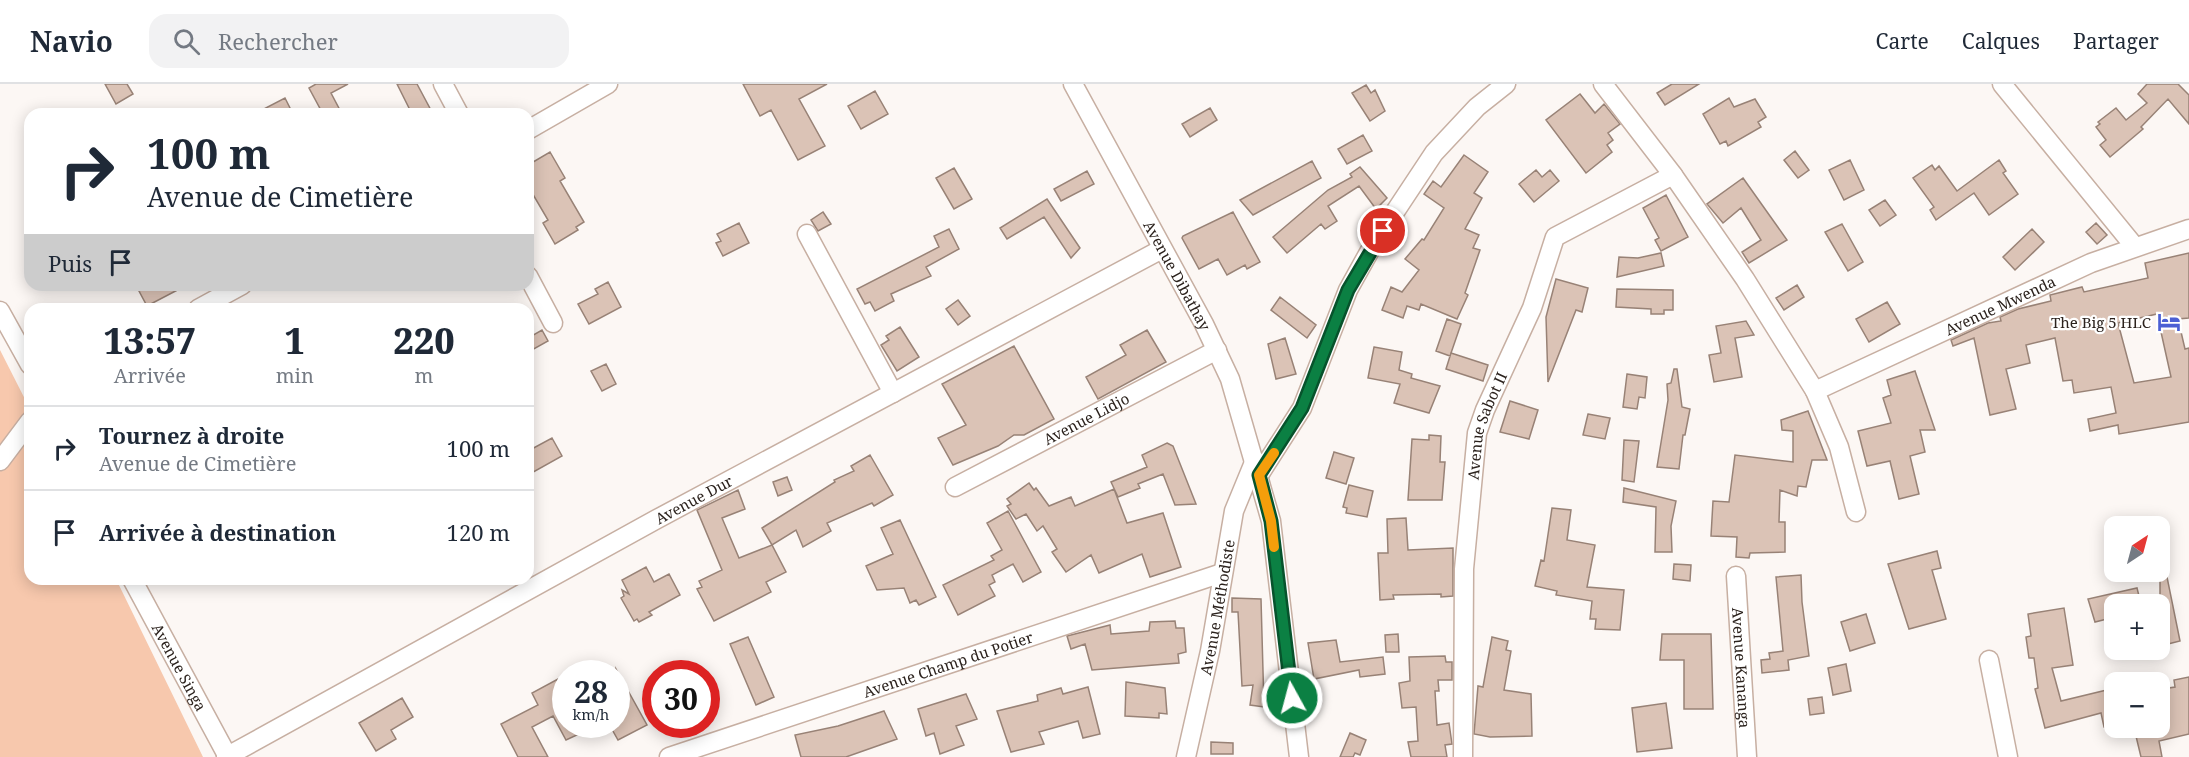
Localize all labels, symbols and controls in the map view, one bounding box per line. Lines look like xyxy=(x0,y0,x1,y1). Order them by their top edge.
search box xyxy=(149,14,569,68)
text: Navio xyxy=(30,22,113,60)
icon: search xyxy=(170,25,203,58)
text: Rechercher xyxy=(218,26,338,56)
text: Carte xyxy=(1876,27,1929,55)
text: Calques xyxy=(1962,27,2040,55)
text: Partager xyxy=(2073,27,2159,55)
text: 100 m xyxy=(147,124,271,181)
icon: right xyxy=(48,132,126,210)
text: Avenue de Cimetière xyxy=(147,178,414,215)
pin xyxy=(1357,205,1408,256)
icon: arrive xyxy=(1366,214,1399,247)
street label: Avenue Dibathay xyxy=(1139,217,1216,334)
icon: arrive xyxy=(104,246,137,279)
text: Puis xyxy=(48,248,92,278)
street label: Avenue Mwenda xyxy=(1941,271,2059,339)
hotel icon: The Big 5 HLC xyxy=(2156,309,2182,335)
place label: The Big 5 HLC xyxy=(2051,312,2151,332)
text: 13:57 xyxy=(103,316,196,365)
text: 1 xyxy=(285,316,305,365)
text: 220 xyxy=(393,316,455,365)
text: Arrivée xyxy=(114,362,186,389)
text: min xyxy=(276,362,314,389)
text: m xyxy=(415,362,433,389)
street label: Avenue Sabot II xyxy=(1463,368,1511,481)
street label: Avenue Lidjo xyxy=(1040,388,1132,449)
text: Tournez à droite xyxy=(99,420,284,450)
icon: right xyxy=(48,432,81,465)
text: 100 m xyxy=(447,433,510,463)
text: Avenue de Cimetière xyxy=(99,450,296,477)
street label: Avenue Dur xyxy=(652,470,736,528)
icon: arrive xyxy=(48,516,81,549)
north arrow xyxy=(2104,516,2170,582)
map controls xyxy=(2104,516,2170,738)
text: Arrivée à destination xyxy=(99,517,336,547)
text: 120 m xyxy=(447,517,510,547)
street label: Avenue Méthodiste xyxy=(1195,538,1239,677)
button: + xyxy=(2104,594,2170,660)
street label: Avenue Kananga xyxy=(1728,607,1755,729)
street label: Avenue Singa xyxy=(148,620,211,714)
street label: Avenue Champ du Potier xyxy=(861,627,1035,702)
speed limit sign: 30 xyxy=(642,660,720,738)
position arrow xyxy=(1260,666,1324,730)
text: 28 xyxy=(574,671,608,712)
button: − xyxy=(2104,672,2170,738)
text: km/h xyxy=(573,704,609,724)

